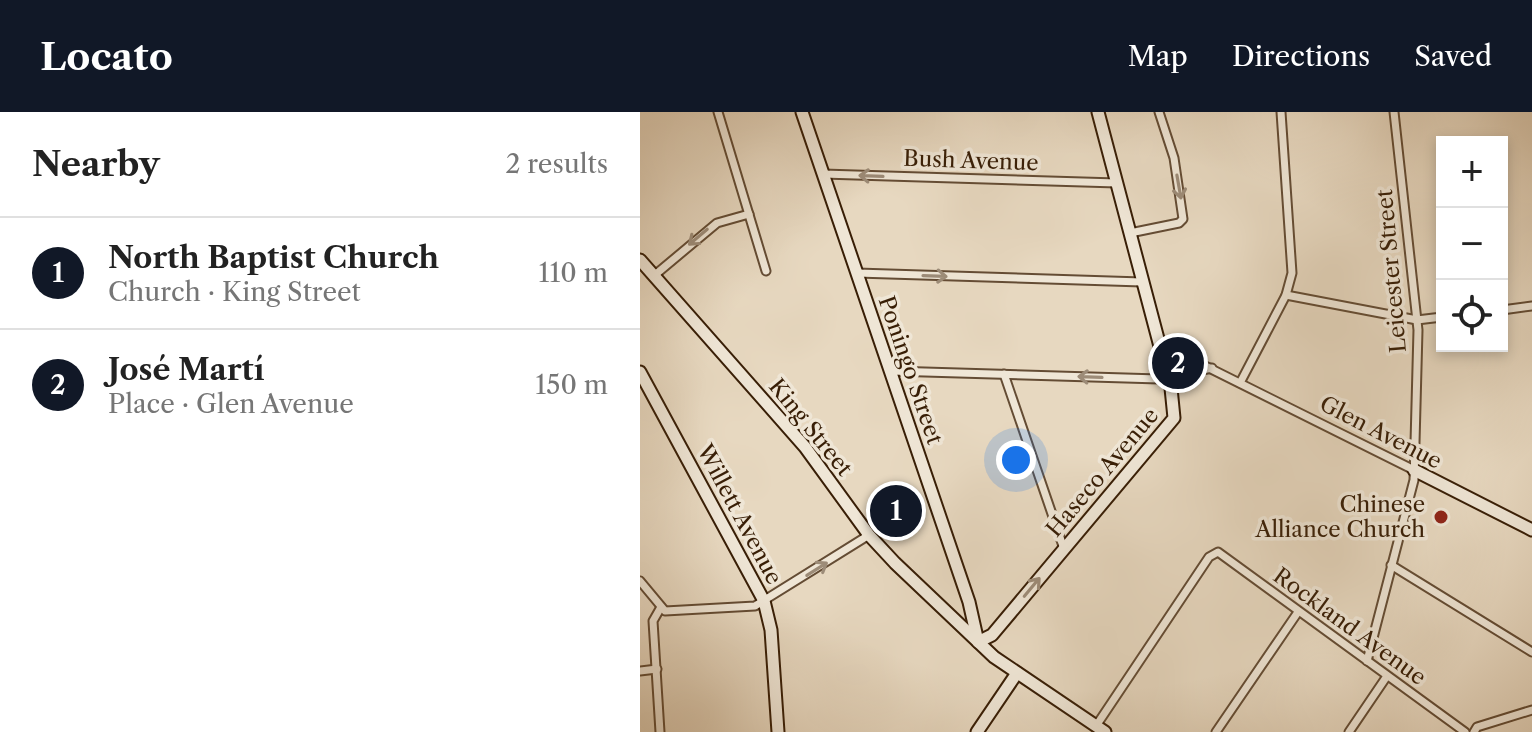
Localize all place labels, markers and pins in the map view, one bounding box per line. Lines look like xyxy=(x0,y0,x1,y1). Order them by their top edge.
pin: 2 xyxy=(1152,333,1204,393)
pin: 1 xyxy=(870,481,922,541)
place label: Chinese Alliance Church xyxy=(1254,491,1425,543)
marker: Chinese Alliance Church xyxy=(1432,508,1450,526)

